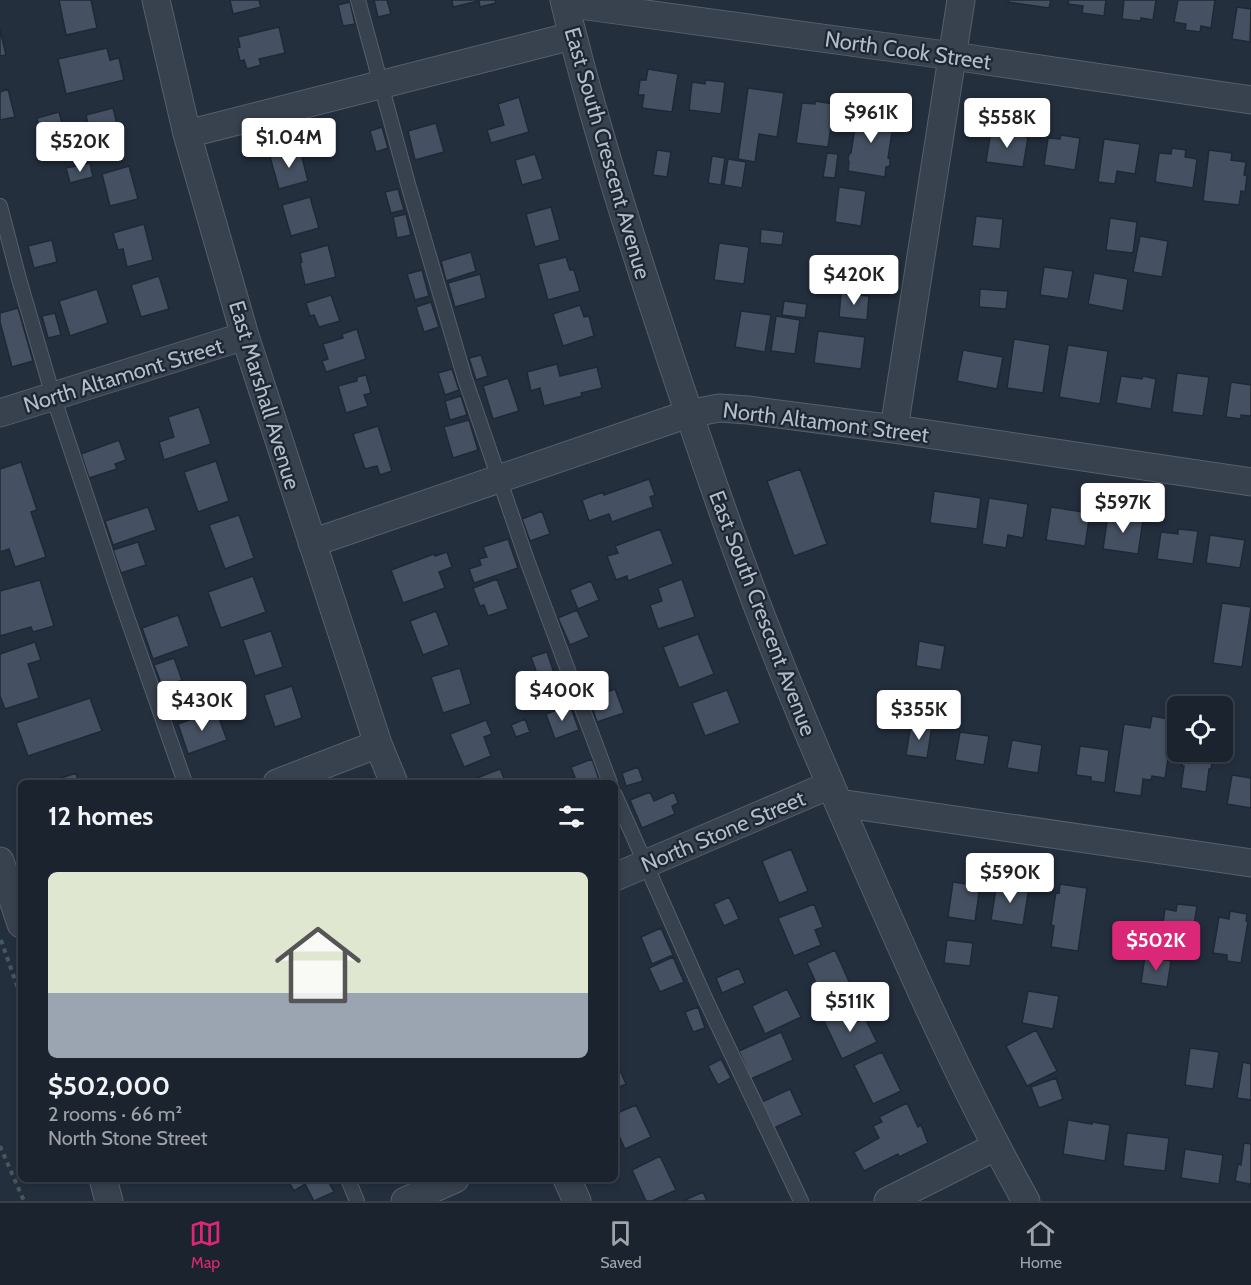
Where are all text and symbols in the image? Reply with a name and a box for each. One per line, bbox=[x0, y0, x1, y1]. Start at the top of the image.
street label: East South Crescent Avenue bbox=[559, 24, 656, 282]
street label: North Cook Street bbox=[823, 25, 993, 76]
pin: $961K bbox=[829, 93, 913, 144]
pin: $558K bbox=[965, 98, 1049, 149]
text: $961K bbox=[844, 100, 898, 124]
text: $558K bbox=[978, 105, 1036, 129]
pin: $1.04M bbox=[240, 118, 338, 169]
pin: $520K bbox=[38, 122, 122, 173]
text: $1.04M bbox=[256, 125, 322, 149]
text: $520K bbox=[50, 129, 110, 153]
pin: $420K bbox=[812, 255, 896, 306]
text: $420K bbox=[823, 262, 885, 286]
street label: East Marshall Avenue bbox=[223, 297, 306, 493]
street label: North Altamont Street bbox=[20, 332, 227, 419]
street label: North Altamont Street bbox=[721, 396, 931, 449]
pin: $597K bbox=[1081, 483, 1165, 534]
street label: East South Crescent Avenue bbox=[703, 487, 822, 740]
text: $597K bbox=[1095, 490, 1151, 514]
pin: $400K bbox=[520, 671, 604, 722]
text: $400K bbox=[530, 678, 594, 702]
pin: $430K bbox=[160, 681, 244, 732]
text: $430K bbox=[171, 688, 233, 712]
pin: $355K bbox=[877, 690, 961, 741]
map controls bbox=[1167, 696, 1233, 762]
button: locate bbox=[1167, 696, 1233, 762]
text: $355K bbox=[891, 697, 947, 721]
street label: North Stone Street bbox=[637, 785, 810, 878]
text: 12 homes bbox=[48, 800, 153, 832]
icon: filters bbox=[555, 800, 588, 833]
pin: $590K bbox=[968, 853, 1052, 904]
text: $590K bbox=[980, 860, 1040, 884]
icon: home bbox=[264, 911, 372, 1019]
pin: $502K bbox=[1114, 921, 1198, 972]
text: $502K bbox=[1126, 928, 1186, 952]
pin: $511K bbox=[808, 982, 892, 1033]
text: $511K bbox=[825, 989, 875, 1013]
text: $502,000 bbox=[48, 1070, 170, 1102]
text: 2 rooms · 66 m² bbox=[48, 1102, 182, 1126]
text: North Stone Street bbox=[48, 1126, 208, 1150]
tab: Map bbox=[189, 1217, 222, 1272]
tab: Saved bbox=[600, 1217, 642, 1272]
tab: Home bbox=[1020, 1217, 1062, 1272]

